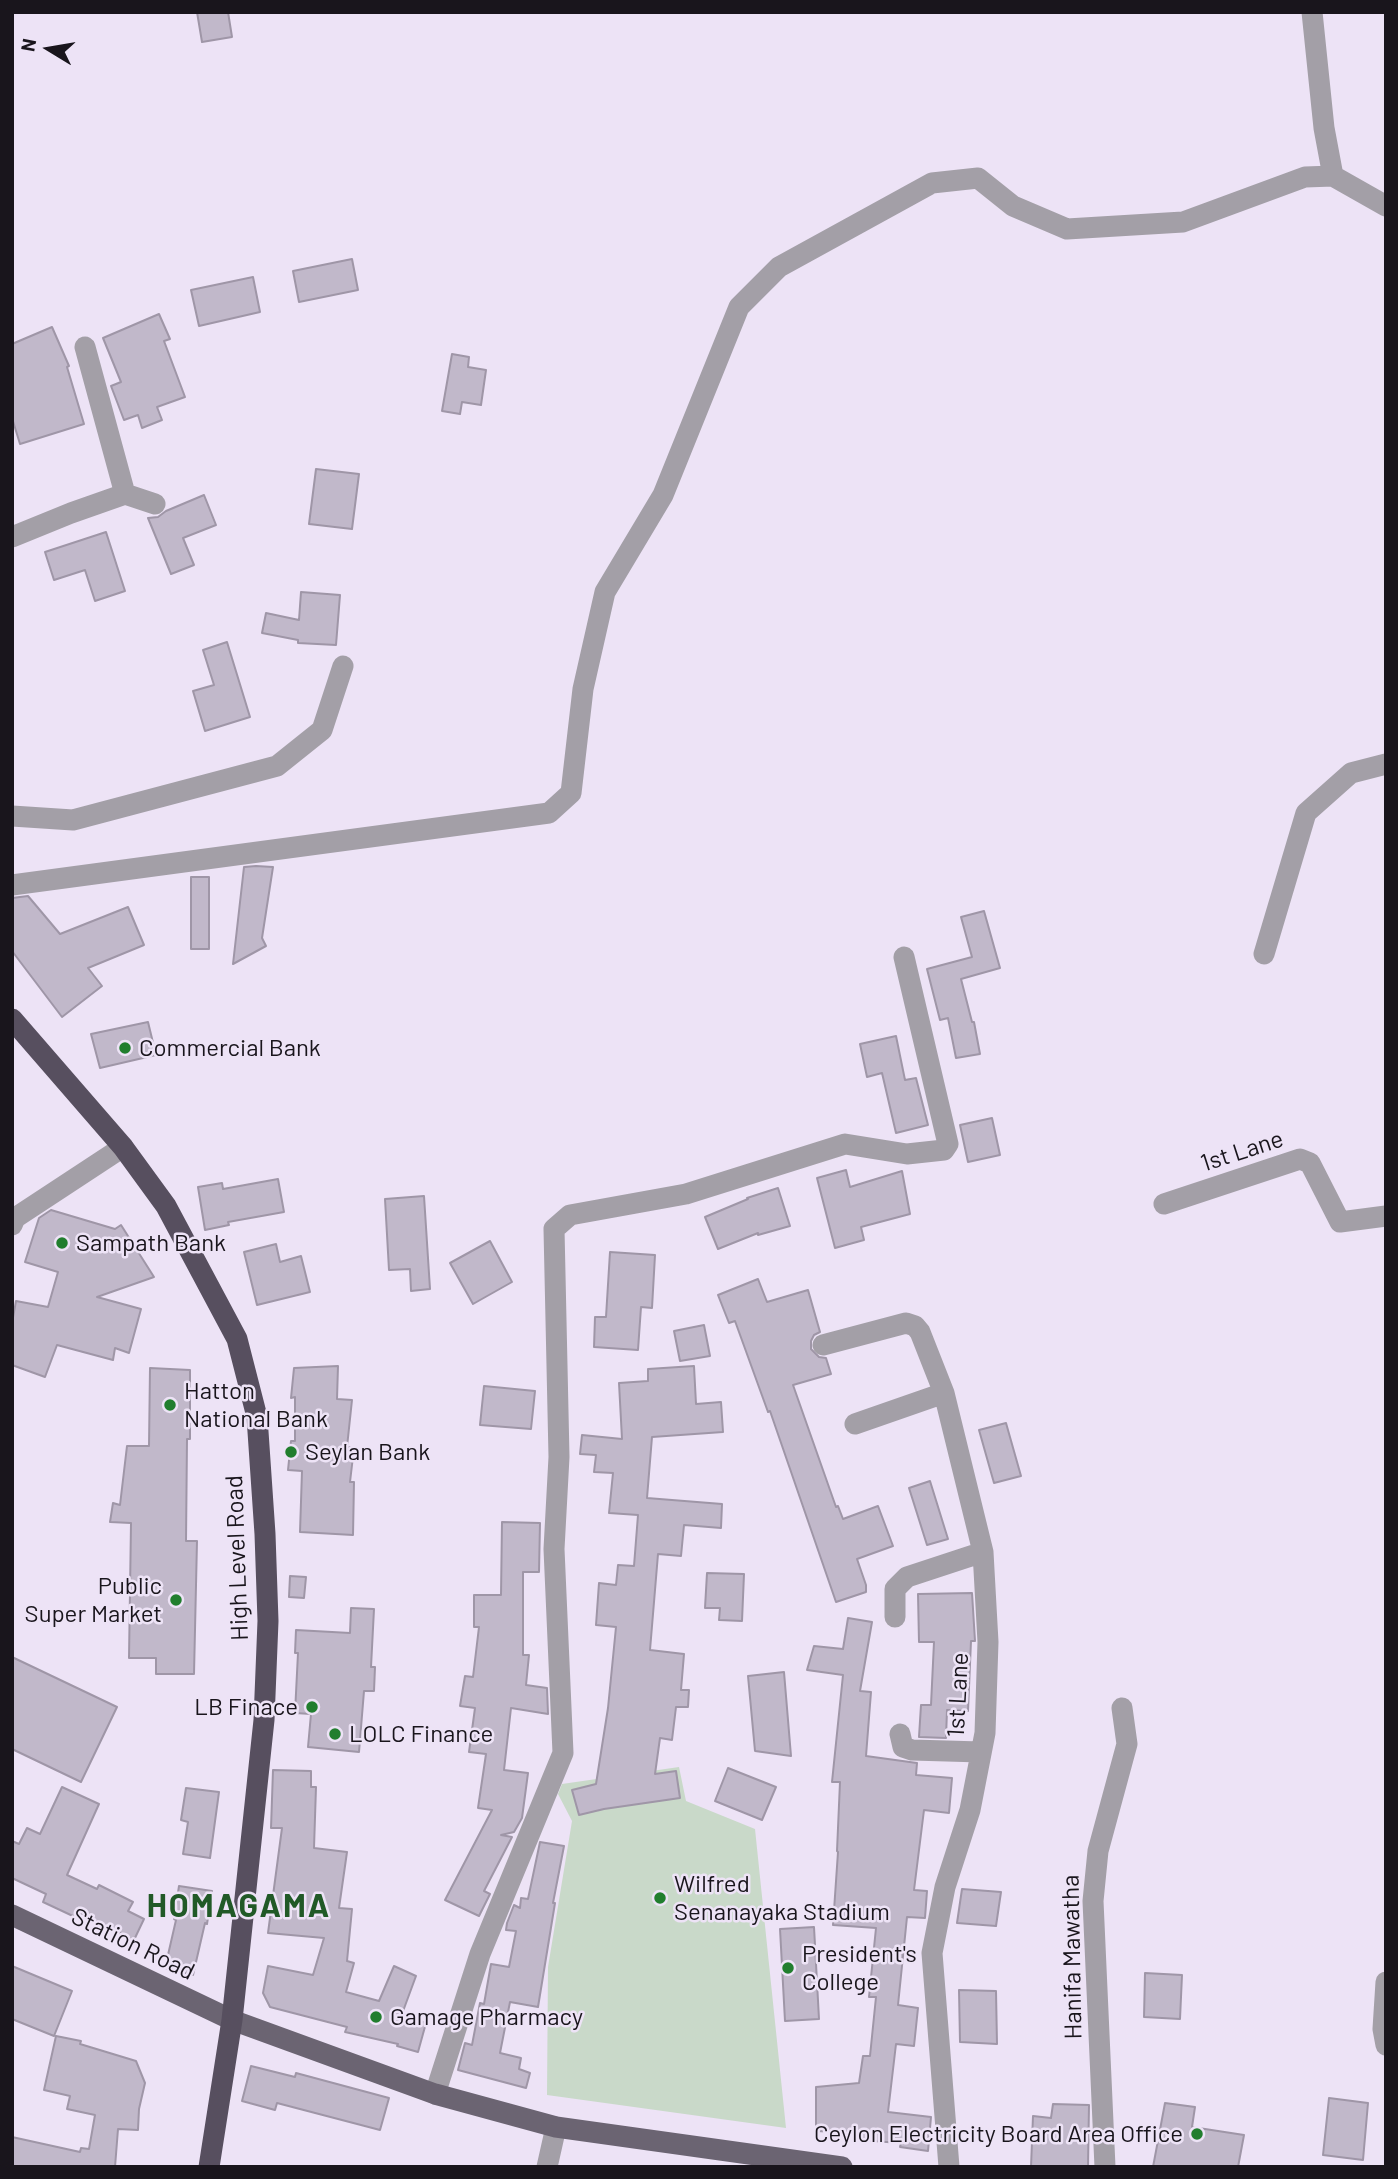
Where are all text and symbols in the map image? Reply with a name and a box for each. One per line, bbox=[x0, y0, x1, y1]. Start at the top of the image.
north arrow bbox=[14, 14, 84, 84]
text: N bbox=[15, 37, 40, 53]
place label: Commercial Bank bbox=[139, 1034, 321, 1062]
marker: Commercial Bank bbox=[117, 1040, 133, 1056]
street label: 1st Lane bbox=[1197, 1124, 1287, 1178]
place label: Sampath Bank bbox=[76, 1229, 226, 1257]
marker: Sampath Bank bbox=[54, 1235, 70, 1251]
place label: Hatton National Bank bbox=[184, 1377, 328, 1433]
marker: Hatton National Bank bbox=[162, 1397, 178, 1413]
place label: Seylan Bank bbox=[305, 1438, 430, 1466]
marker: Seylan Bank bbox=[283, 1444, 299, 1460]
street label: High Level Road bbox=[220, 1475, 254, 1641]
place label: Public Super Market bbox=[25, 1572, 162, 1628]
marker: Public Super Market bbox=[168, 1592, 184, 1608]
street label: 1st Lane bbox=[941, 1652, 975, 1738]
place label: LB Finace bbox=[194, 1693, 298, 1721]
marker: LB Finace bbox=[304, 1699, 320, 1715]
place label: LOLC Finance bbox=[349, 1720, 493, 1748]
marker: LOLC Finance bbox=[327, 1726, 343, 1742]
place label: Wilfred Senanayaka Stadium bbox=[674, 1870, 890, 1926]
street label: Hanifa Mawatha bbox=[1056, 1874, 1088, 2040]
district label: HOMAGAMA bbox=[148, 1887, 330, 1925]
marker: Wilfred Senanayaka Stadium bbox=[652, 1890, 668, 1906]
street label: Station Road bbox=[67, 1902, 199, 1986]
place label: President's College bbox=[802, 1940, 917, 1996]
marker: President's College bbox=[780, 1960, 796, 1976]
place label: Gamage Pharmacy bbox=[390, 2003, 583, 2031]
marker: Gamage Pharmacy bbox=[368, 2009, 384, 2025]
place label: Ceylon Electricity Board Area Office bbox=[814, 2120, 1183, 2148]
marker: Ceylon Electricity Board Area Office bbox=[1189, 2126, 1205, 2142]

